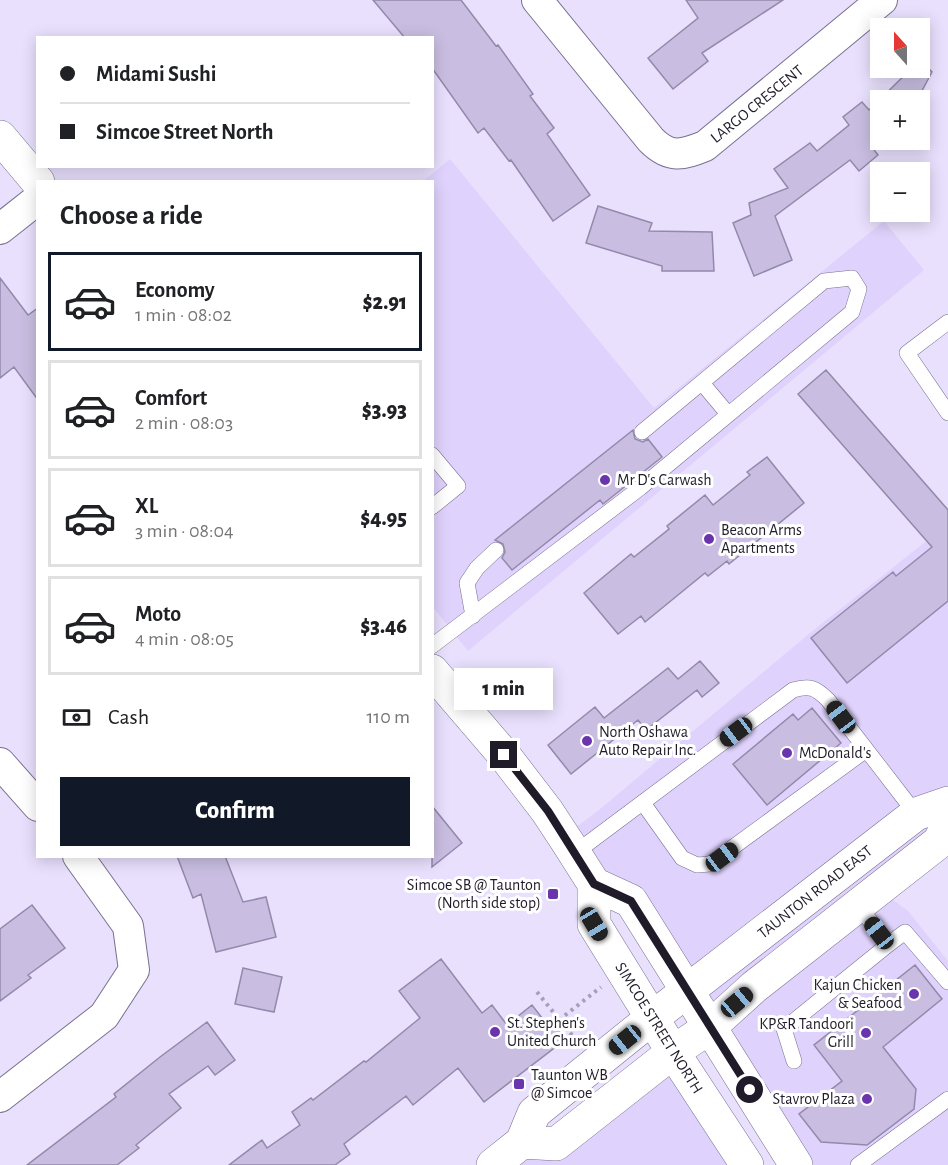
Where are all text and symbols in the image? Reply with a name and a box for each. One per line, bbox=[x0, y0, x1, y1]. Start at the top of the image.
north arrow bbox=[870, 18, 930, 78]
map controls bbox=[870, 18, 930, 222]
street label: LARGO CRESCENT bbox=[708, 62, 806, 146]
text: Midami Sushi bbox=[96, 63, 216, 85]
button: + bbox=[870, 90, 930, 150]
text: Simcoe Street North bbox=[96, 121, 274, 143]
button: − bbox=[870, 162, 930, 222]
text: Choose a ride bbox=[60, 202, 203, 229]
icon: car bbox=[63, 275, 117, 329]
text: Economy bbox=[135, 279, 215, 301]
text: $2.91 bbox=[363, 291, 407, 313]
text: 1 min · 08:02 bbox=[135, 305, 232, 325]
icon: car bbox=[63, 383, 117, 437]
text: Comfort bbox=[135, 387, 207, 409]
text: $3.93 bbox=[362, 399, 407, 421]
text: 2 min · 08:03 bbox=[135, 413, 233, 433]
place label: Mr D's Carwash bbox=[617, 472, 712, 488]
marker: Mr D's Carwash bbox=[598, 473, 612, 487]
icon: car bbox=[63, 491, 117, 545]
text: XL bbox=[135, 495, 158, 517]
text: $4.95 bbox=[360, 507, 407, 529]
text: 3 min · 08:04 bbox=[135, 521, 234, 541]
place label: Beacon Arms Apartments bbox=[721, 522, 802, 556]
marker: Beacon Arms Apartments bbox=[702, 532, 716, 546]
icon: car bbox=[63, 599, 117, 653]
text: Moto bbox=[135, 603, 181, 625]
text: $3.46 bbox=[360, 615, 407, 637]
text: 4 min · 08:05 bbox=[135, 629, 234, 649]
callout: 1 min bbox=[454, 668, 554, 710]
text: 1 min bbox=[482, 679, 525, 699]
car bbox=[823, 697, 859, 737]
icon: cash bbox=[60, 701, 93, 734]
text: Cash bbox=[108, 706, 149, 728]
text: 110 m bbox=[366, 707, 410, 727]
car bbox=[716, 714, 756, 750]
place label: North Oshawa Auto Repair Inc. bbox=[599, 724, 696, 758]
marker: North Oshawa Auto Repair Inc. bbox=[580, 734, 594, 748]
route end bbox=[490, 741, 517, 768]
place label: McDonald's bbox=[799, 745, 872, 761]
marker: McDonald's bbox=[780, 746, 794, 760]
button: Confirm bbox=[60, 777, 410, 846]
car bbox=[702, 839, 742, 875]
street label: TAUNTON ROAD EAST bbox=[755, 842, 875, 942]
place label: Simcoe SB @ Taunton (North side stop) bbox=[407, 877, 541, 911]
marker: Simcoe SB @ Taunton (North side stop) bbox=[546, 887, 560, 901]
car bbox=[577, 904, 611, 944]
car bbox=[861, 913, 897, 953]
street label: SIMCOE STREET NORTH bbox=[612, 960, 706, 1096]
place label: Kajun Chicken & Seafood bbox=[814, 977, 902, 1011]
car bbox=[717, 984, 757, 1020]
marker: Kajun Chicken & Seafood bbox=[907, 987, 921, 1001]
place label: St. Stephen's United Church bbox=[507, 1015, 596, 1049]
place label: KP&R Tandoori Grill bbox=[759, 1016, 854, 1050]
car bbox=[605, 1022, 645, 1058]
marker: St. Stephen's United Church bbox=[488, 1025, 502, 1039]
marker: KP&R Tandoori Grill bbox=[859, 1026, 873, 1040]
place label: Taunton WB @ Simcoe bbox=[531, 1067, 608, 1101]
route start bbox=[736, 1076, 763, 1103]
marker: Taunton WB @ Simcoe bbox=[512, 1077, 526, 1091]
place label: Stavrov Plaza bbox=[773, 1091, 855, 1107]
marker: Stavrov Plaza bbox=[860, 1092, 874, 1106]

